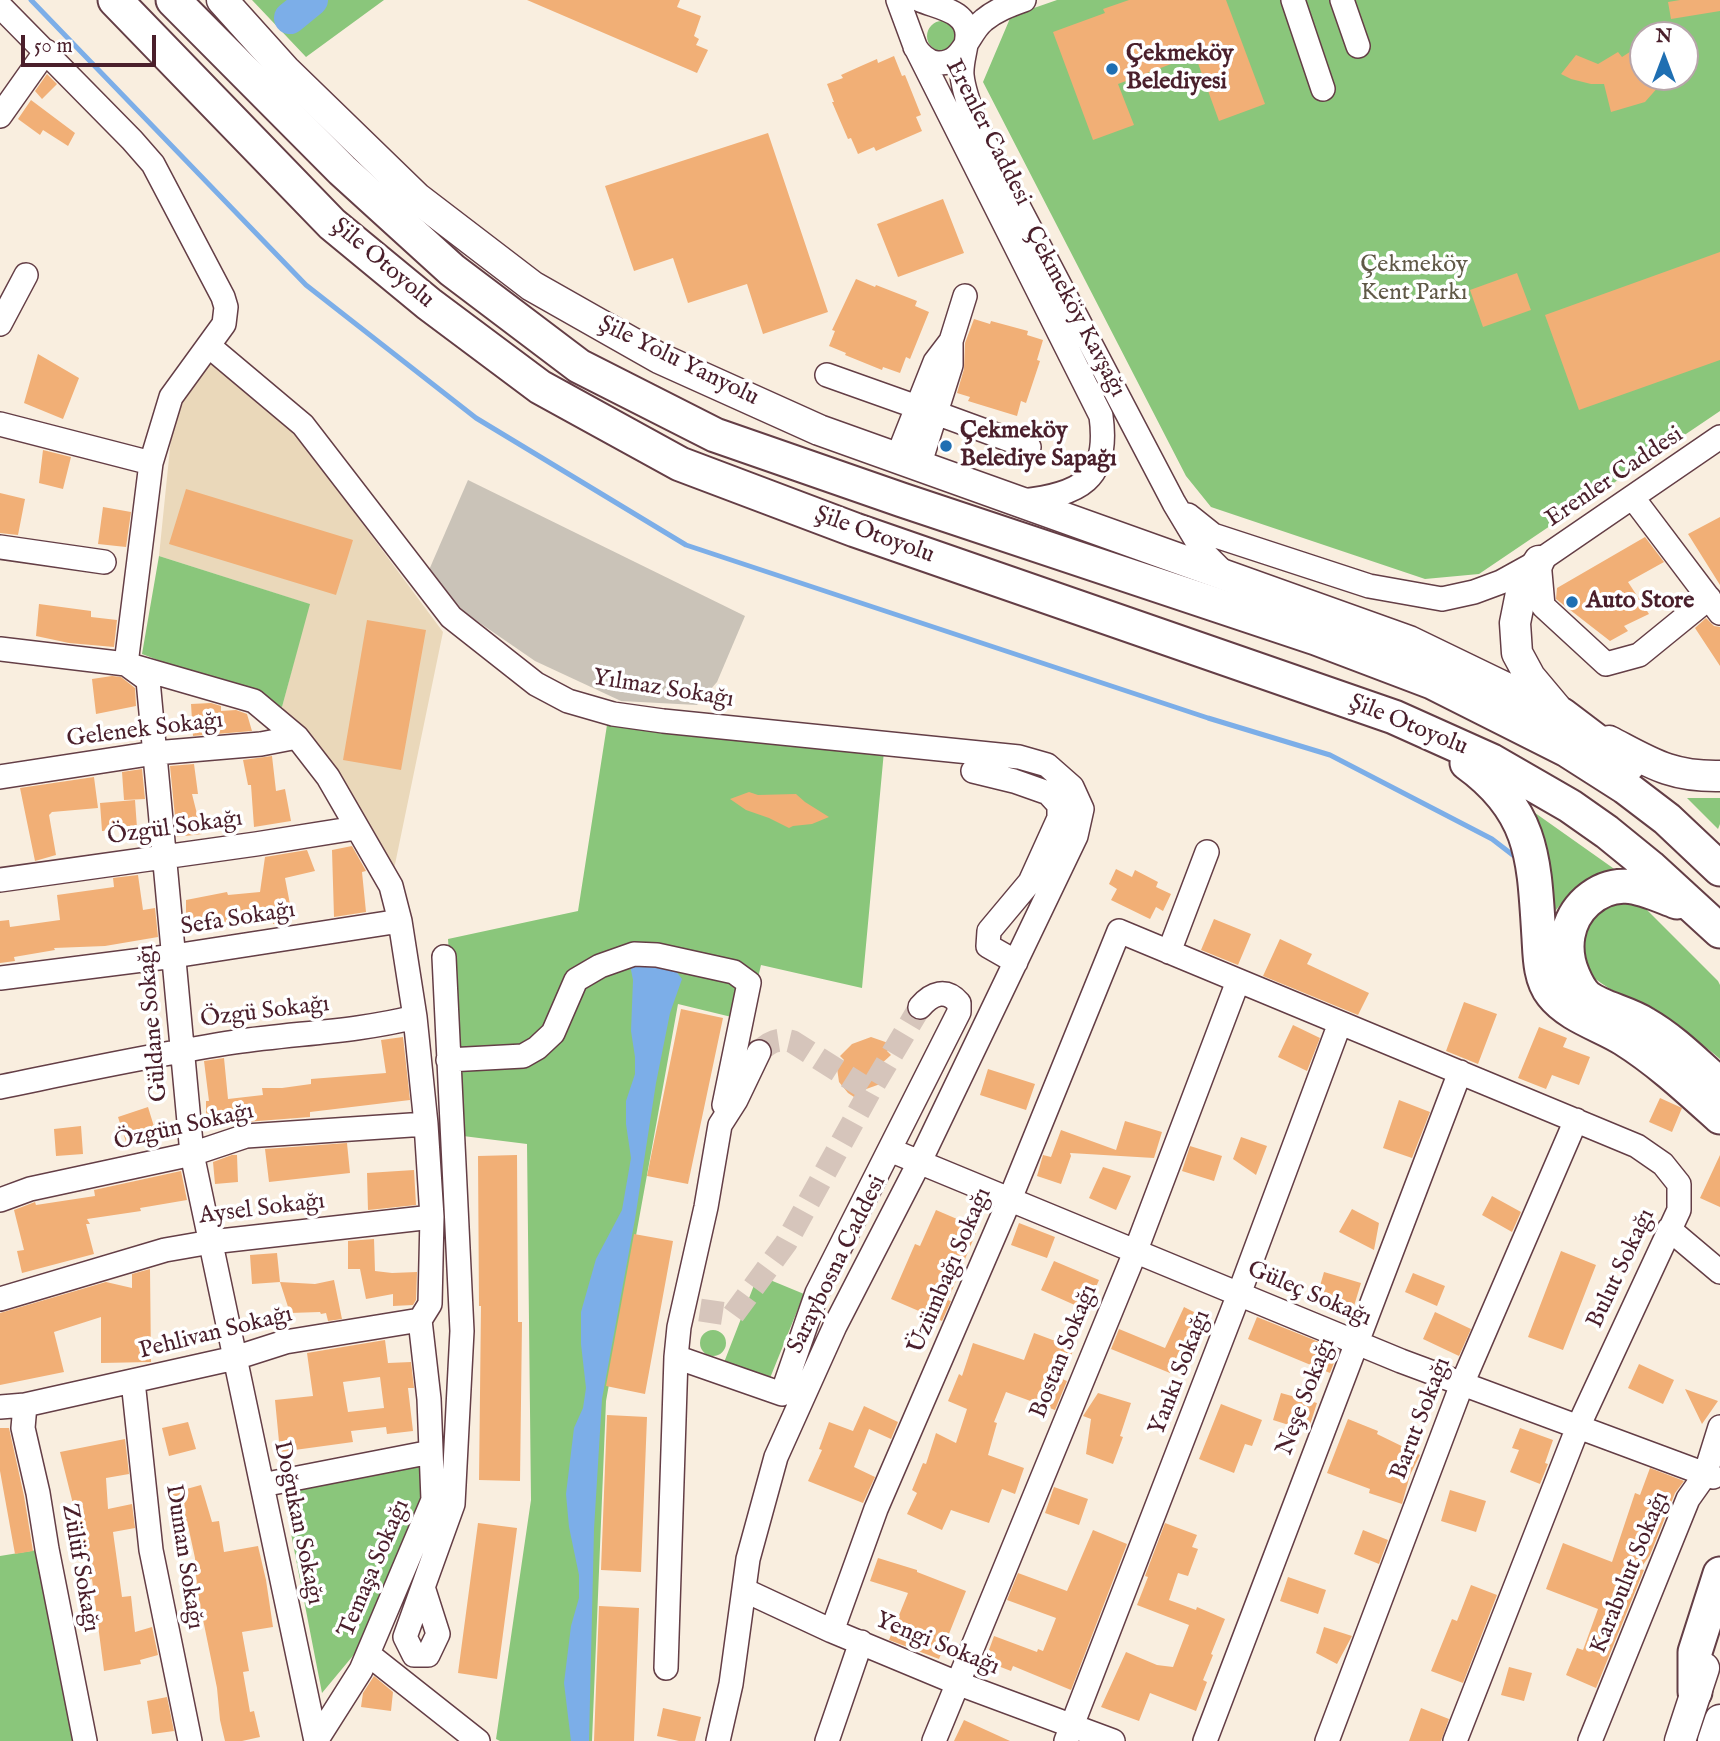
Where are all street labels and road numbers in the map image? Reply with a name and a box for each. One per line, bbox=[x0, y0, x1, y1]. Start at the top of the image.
street label: Erenler Caddesi bbox=[938, 55, 1036, 211]
street label: Şile Otoyolu bbox=[325, 213, 439, 315]
street label: Çekmeköy Kavşağı bbox=[1017, 222, 1131, 402]
street label: Şile Yolu Yanyolu bbox=[593, 311, 763, 413]
street label: Erenler Caddesi bbox=[1541, 421, 1689, 535]
street label: Şile Otoyolu bbox=[810, 501, 938, 571]
street label: Yılmaz Sokağı bbox=[590, 665, 736, 715]
street label: Şile Otoyolu bbox=[1345, 689, 1471, 763]
street label: Gelenek Sokağı bbox=[65, 707, 225, 755]
street label: Özgül Sokağı bbox=[106, 805, 244, 853]
street label: Sefa Sokağı bbox=[179, 897, 297, 943]
street label: Güldane Sokağı bbox=[133, 943, 175, 1103]
street label: Özgü Sokağı bbox=[199, 991, 331, 1035]
street label: Özgün Sokağı bbox=[111, 1098, 257, 1158]
street label: Saraybosna Caddesi bbox=[782, 1171, 894, 1359]
street label: Üzümbağı Sokağı bbox=[903, 1184, 999, 1358]
street label: Aysel Sokağı bbox=[197, 1188, 327, 1232]
street label: Bulut Sokağı bbox=[1582, 1205, 1662, 1333]
street label: Güleç Sokağı bbox=[1242, 1256, 1376, 1334]
street label: Bostan Sokağı bbox=[1025, 1281, 1105, 1423]
street label: Pehlivan Sokağı bbox=[136, 1301, 296, 1367]
street label: Yankı Sokağı bbox=[1144, 1307, 1218, 1439]
street label: Neşe Sokağı bbox=[1271, 1334, 1343, 1460]
street label: Barut Sokağı bbox=[1385, 1354, 1459, 1484]
street label: Doğukan Sokağı bbox=[266, 1438, 328, 1608]
street label: Duman Sokağı bbox=[157, 1482, 209, 1632]
street label: Karabulut Sokağı bbox=[1585, 1488, 1677, 1658]
street label: Temaşa Sokağı bbox=[333, 1496, 417, 1642]
street label: Zülüf Sokağı bbox=[54, 1502, 104, 1634]
street label: Yengi Sokağı bbox=[871, 1607, 1003, 1683]

